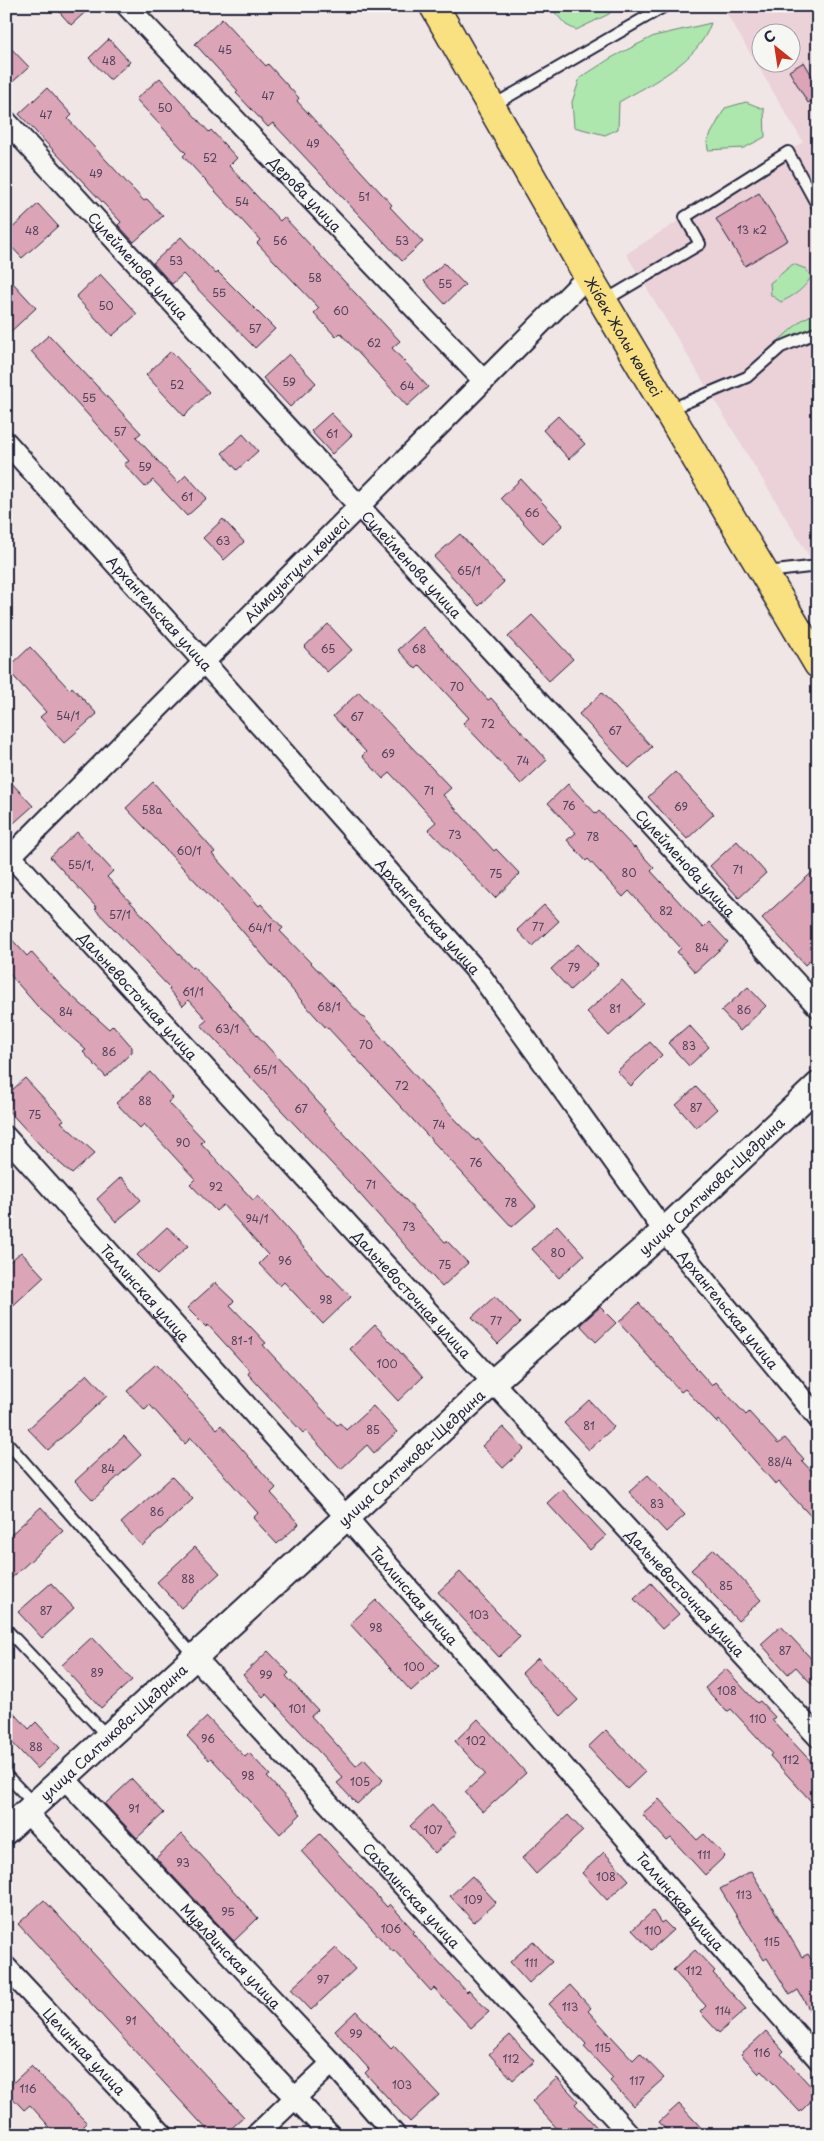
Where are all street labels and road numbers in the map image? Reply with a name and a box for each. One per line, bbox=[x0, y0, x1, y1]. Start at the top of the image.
street label: Дерова улица bbox=[264, 150, 347, 236]
street label: Сулейменова улица bbox=[84, 207, 193, 324]
street label: Жібек Жолы көшесі bbox=[580, 272, 668, 401]
street label: Сулейменова улица bbox=[357, 506, 467, 623]
street label: Аймауытұлы көшесі bbox=[239, 511, 354, 627]
street label: Архангельская улица bbox=[102, 551, 217, 675]
street label: Сулейменова улица bbox=[631, 804, 741, 921]
street label: Архангельская улица bbox=[371, 854, 485, 979]
street label: Дальневосточная улица bbox=[74, 926, 203, 1064]
street label: улица Салтыкова-Щедрина bbox=[634, 1112, 789, 1259]
street label: Дальневосточная улица bbox=[347, 1225, 476, 1363]
street label: Таллинская улица bbox=[96, 1239, 195, 1346]
street label: Архангельская улица bbox=[673, 1245, 784, 1374]
street label: улица Салтыкова-Щедрина bbox=[333, 1384, 489, 1531]
street label: Дальневосточная улица bbox=[621, 1523, 750, 1661]
street label: Таллинская улица bbox=[366, 1542, 463, 1649]
street label: улица Салтыкова-Щедрина bbox=[35, 1659, 192, 1805]
street label: Сахалинская улица bbox=[358, 1838, 466, 1953]
street label: Таллинская улица bbox=[632, 1847, 729, 1955]
street label: Муялдинская улица bbox=[176, 1898, 286, 2013]
street label: Целинная улица bbox=[38, 2003, 131, 2100]

